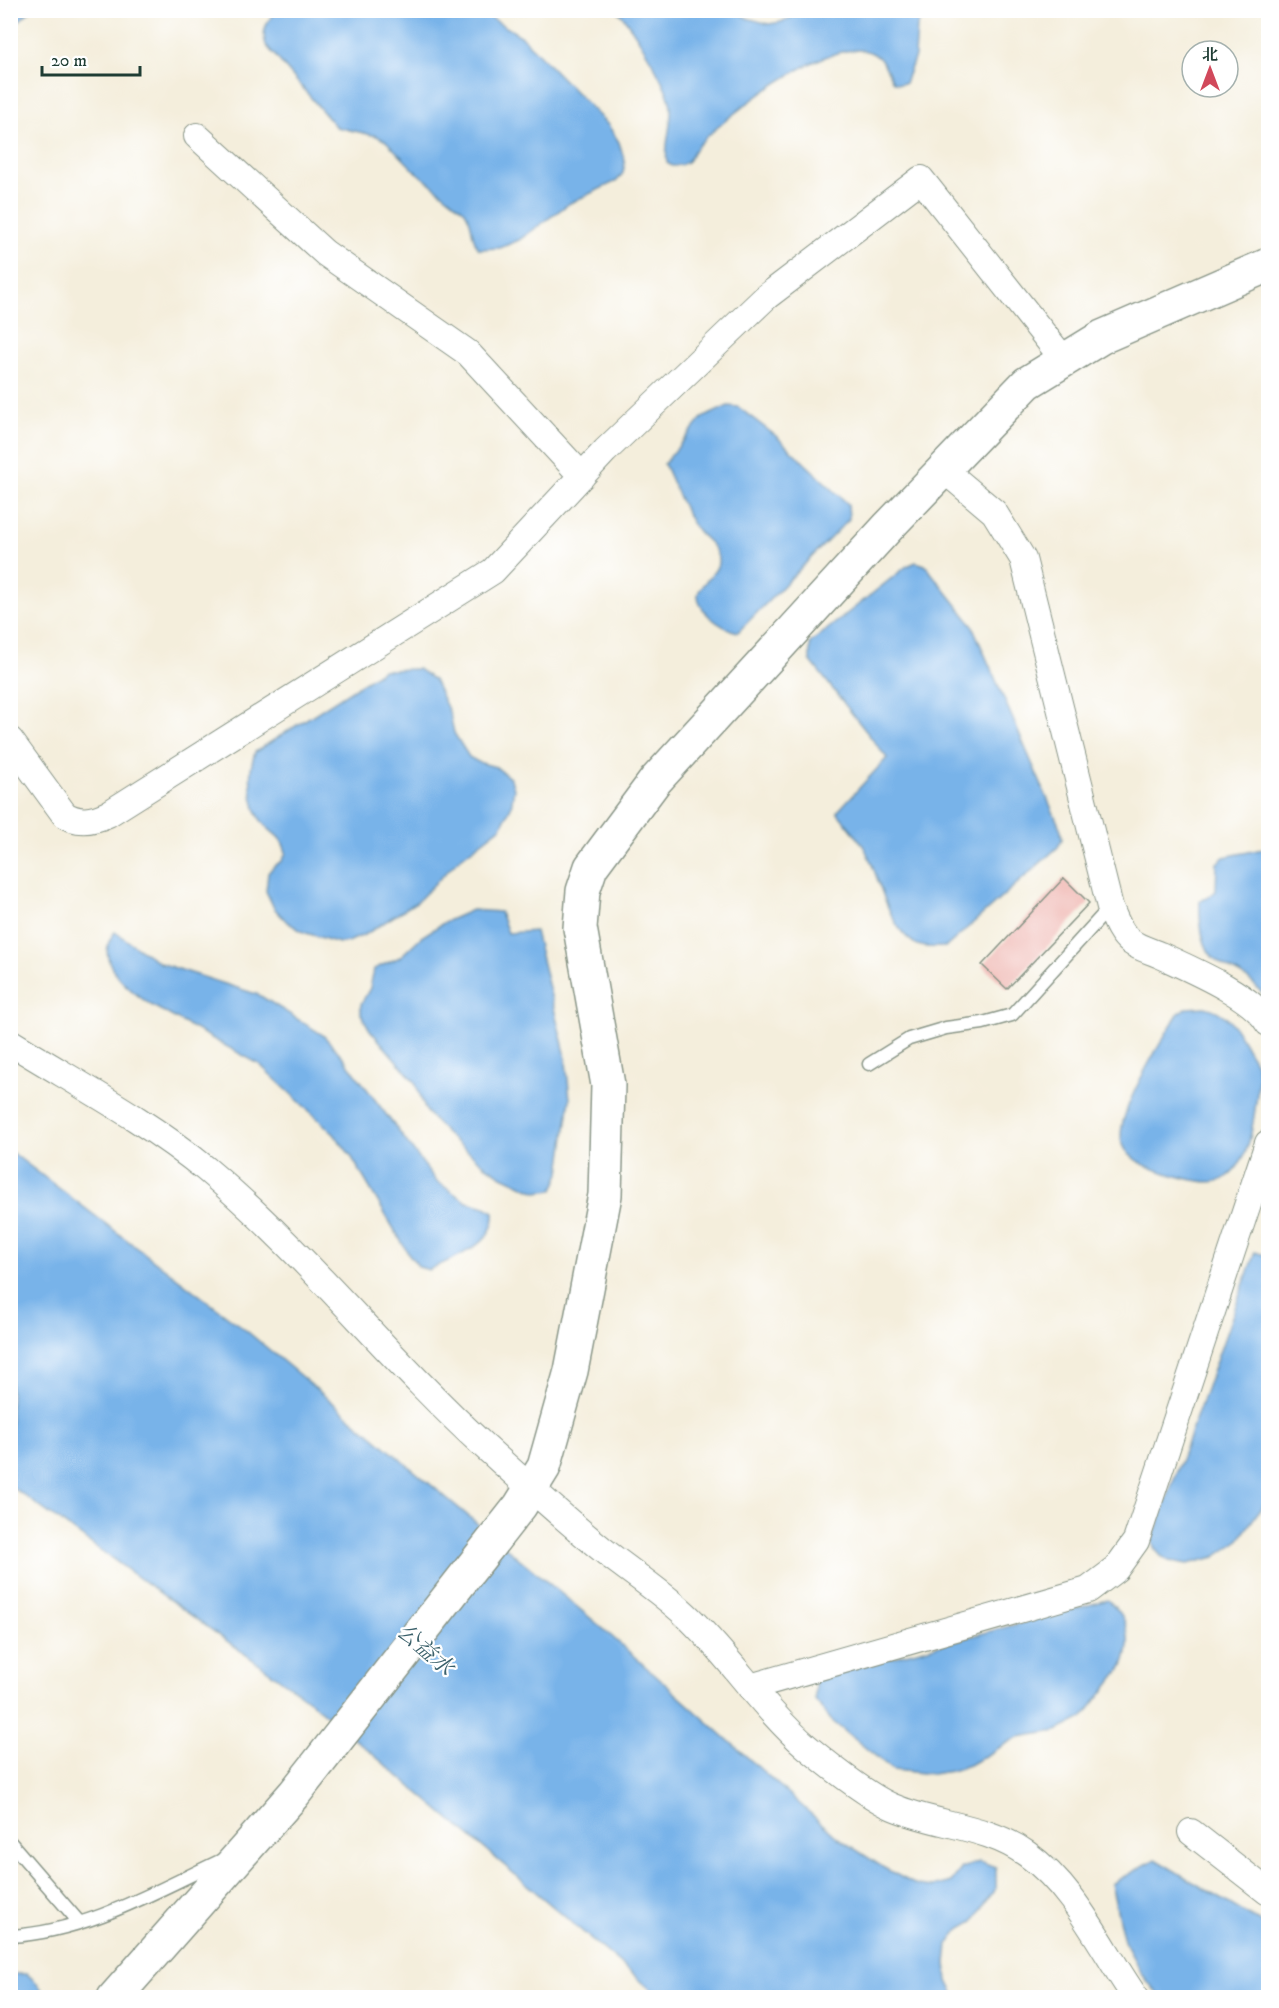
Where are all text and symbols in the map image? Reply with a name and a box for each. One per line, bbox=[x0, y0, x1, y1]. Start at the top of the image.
scale bar bbox=[42, 39, 140, 77]
north arrow bbox=[1180, 39, 1240, 99]
text: 北 bbox=[1202, 45, 1218, 65]
text: 20 m bbox=[51, 50, 87, 72]
water label: 公益水 bbox=[391, 1618, 460, 1683]

